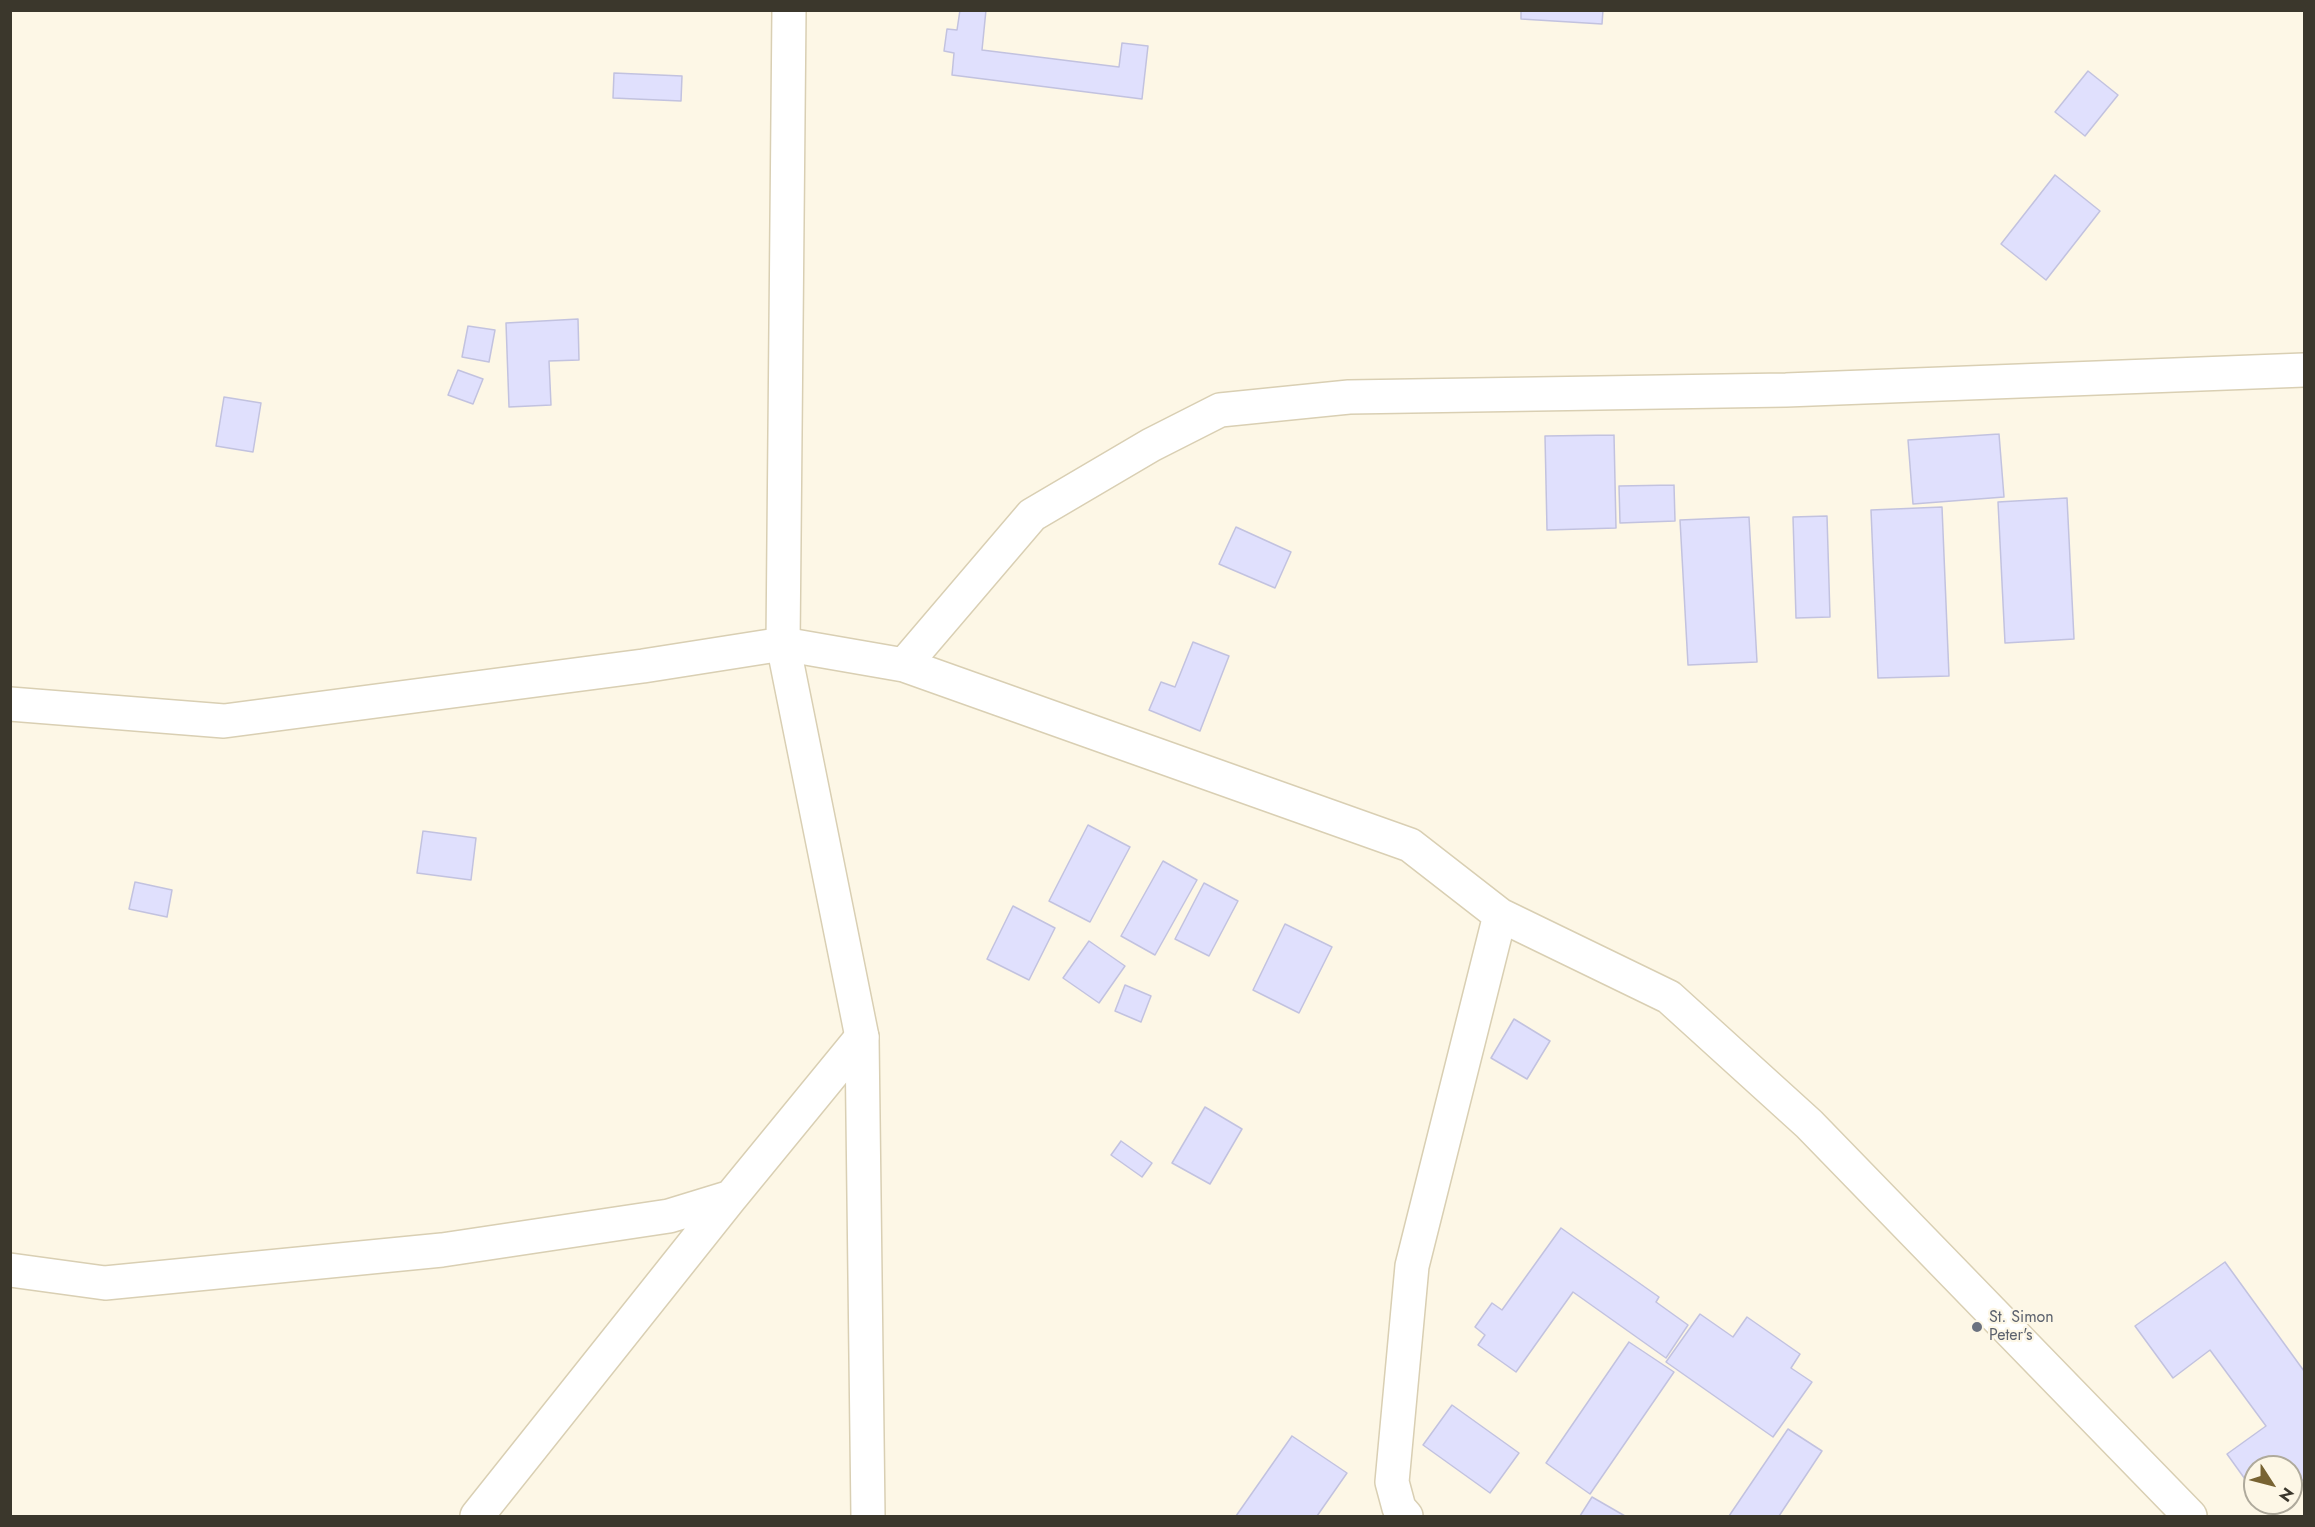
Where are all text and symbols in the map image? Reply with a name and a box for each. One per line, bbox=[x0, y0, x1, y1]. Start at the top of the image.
place label: St. Simon Peter's bbox=[1989, 1308, 2054, 1346]
marker: St. Simon Peter's bbox=[1970, 1320, 1984, 1334]
north arrow bbox=[2243, 1455, 2303, 1515]
text: N bbox=[2273, 1483, 2299, 1507]

